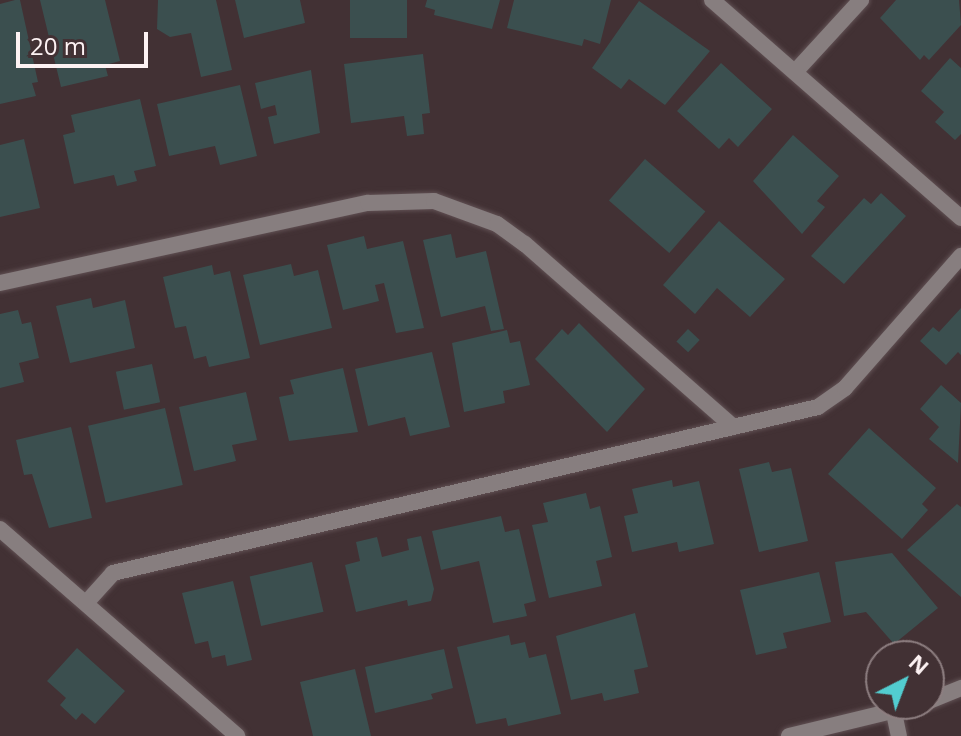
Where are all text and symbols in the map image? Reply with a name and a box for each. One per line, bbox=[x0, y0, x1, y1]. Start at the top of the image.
scale bar bbox=[20, 16, 152, 66]
text: 20 m bbox=[30, 29, 86, 62]
north arrow bbox=[865, 640, 945, 720]
text: N bbox=[903, 647, 936, 681]

